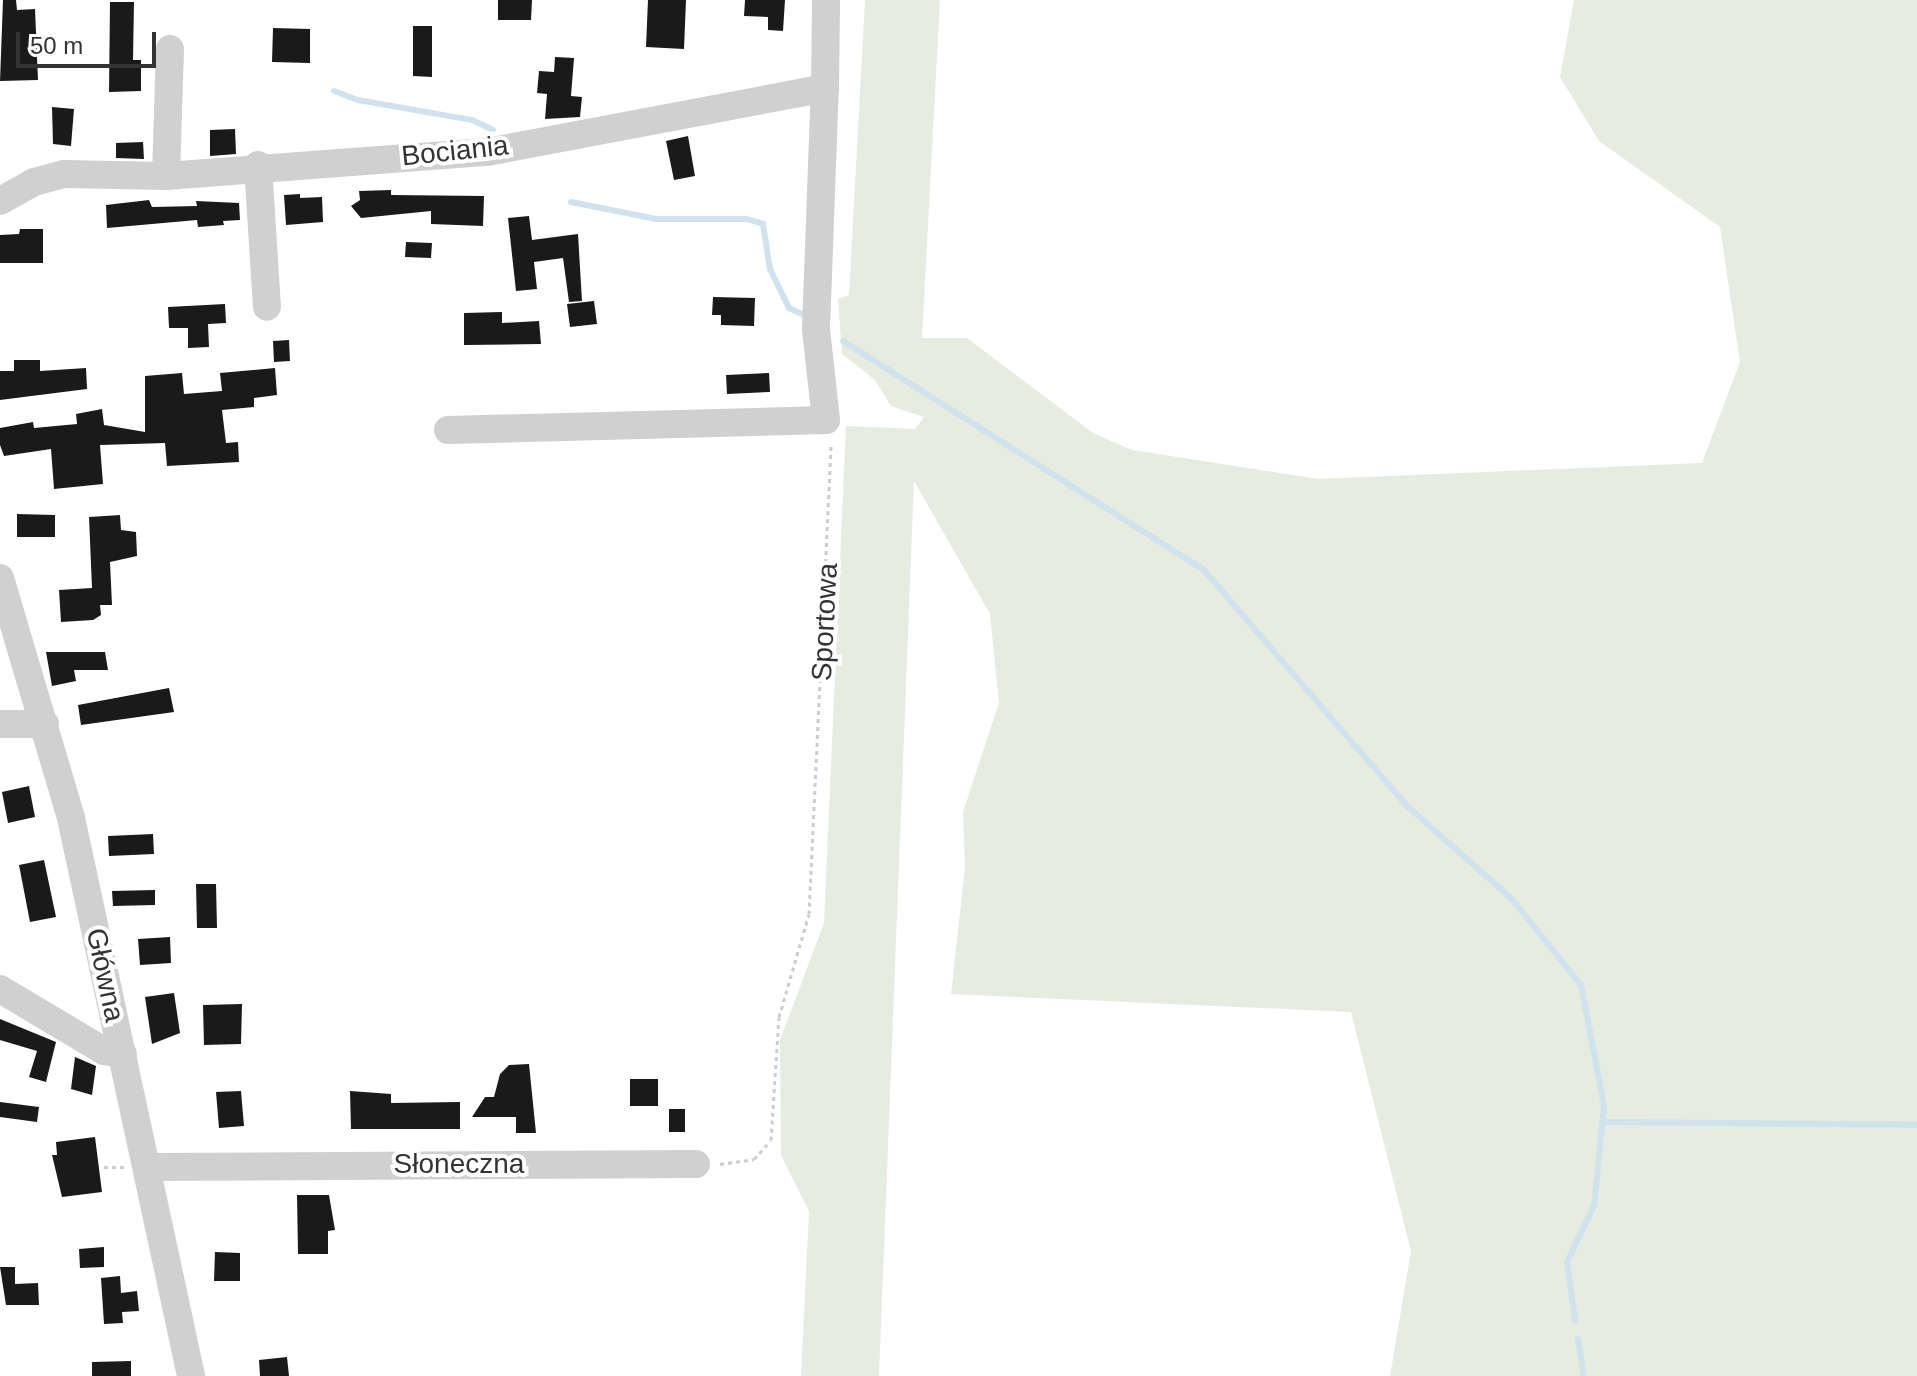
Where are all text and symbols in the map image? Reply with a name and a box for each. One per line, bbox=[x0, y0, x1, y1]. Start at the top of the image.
scale bar bbox=[20, 16, 160, 66]
text: 50 m bbox=[30, 32, 83, 59]
street label: Bociania bbox=[400, 129, 510, 173]
street label: Sportowa bbox=[805, 562, 845, 682]
street label: Główna bbox=[79, 925, 131, 1025]
street label: Słoneczna bbox=[394, 1147, 524, 1181]

